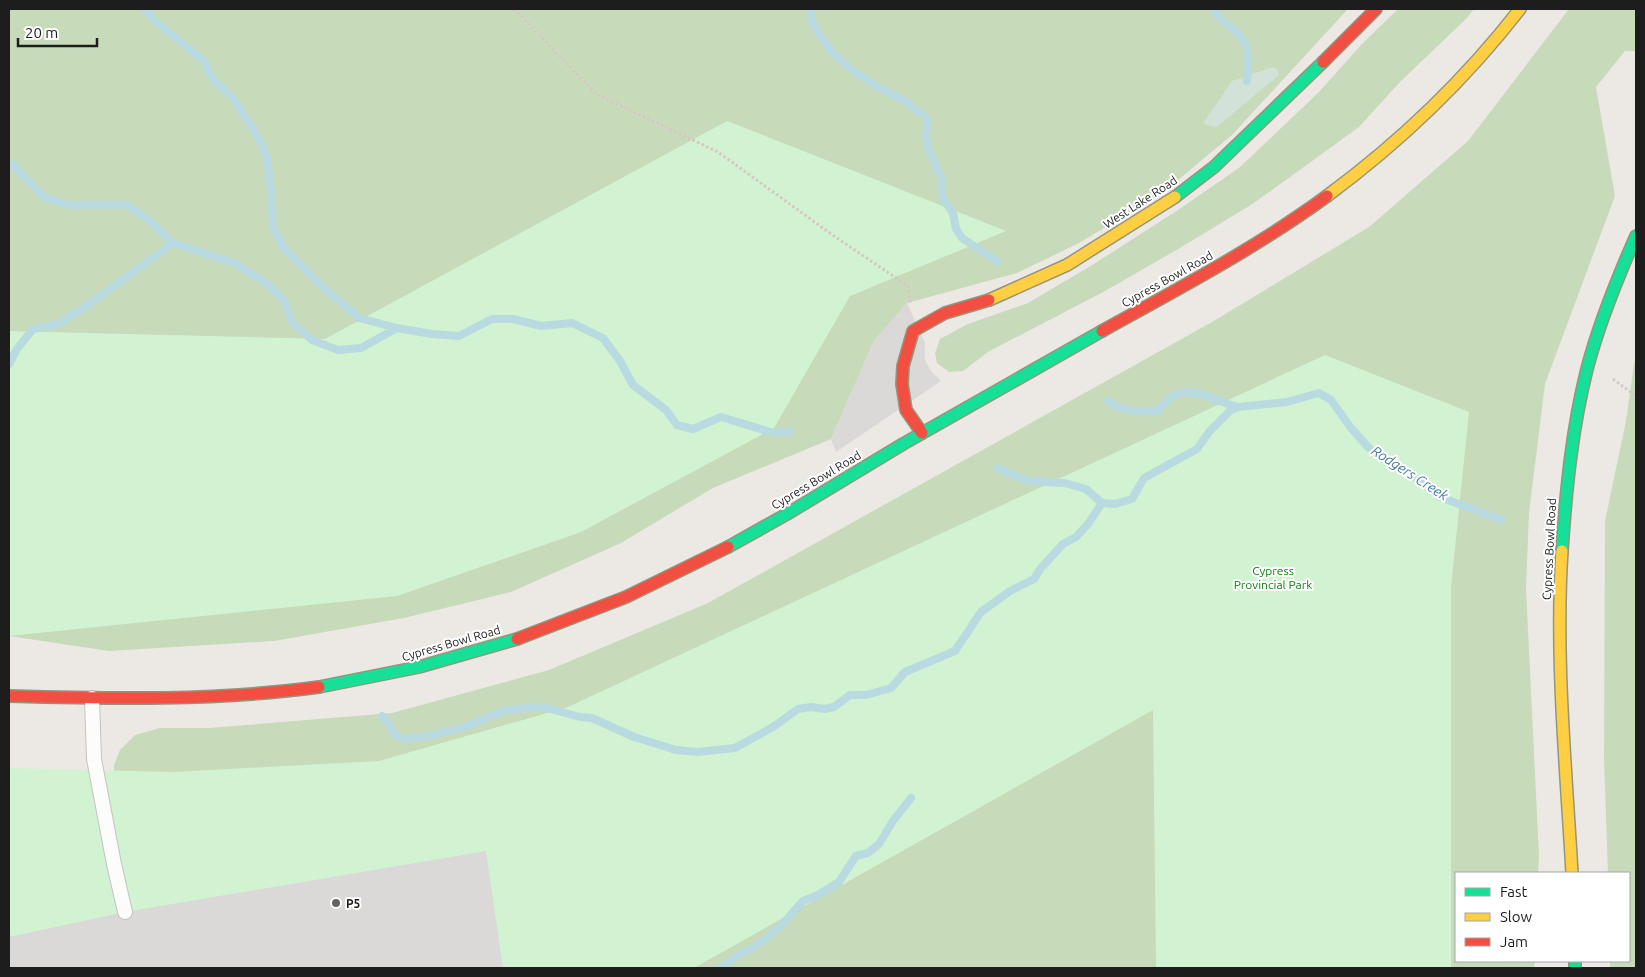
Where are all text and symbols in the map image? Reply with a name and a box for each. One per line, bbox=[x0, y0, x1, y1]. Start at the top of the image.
scale bar bbox=[18, 15, 96, 47]
text: 20 m bbox=[25, 24, 58, 41]
street label: West Lake Road bbox=[1101, 173, 1179, 231]
street label: Cypress Bowl Road bbox=[1119, 249, 1215, 309]
water label: Rodgers Creek bbox=[1369, 442, 1452, 504]
street label: Cypress Bowl Road bbox=[769, 448, 863, 512]
street label: Cypress Bowl Road bbox=[1540, 498, 1558, 600]
park label: Cypress Provincial Park bbox=[1234, 564, 1312, 591]
street label: Cypress Bowl Road bbox=[400, 623, 502, 663]
legend bbox=[1455, 872, 1630, 962]
text: Fast bbox=[1500, 883, 1528, 900]
marker: P5 bbox=[330, 897, 342, 909]
place label: P5 bbox=[346, 897, 361, 910]
text: Slow bbox=[1500, 908, 1533, 925]
text: Jam bbox=[1500, 933, 1528, 950]

